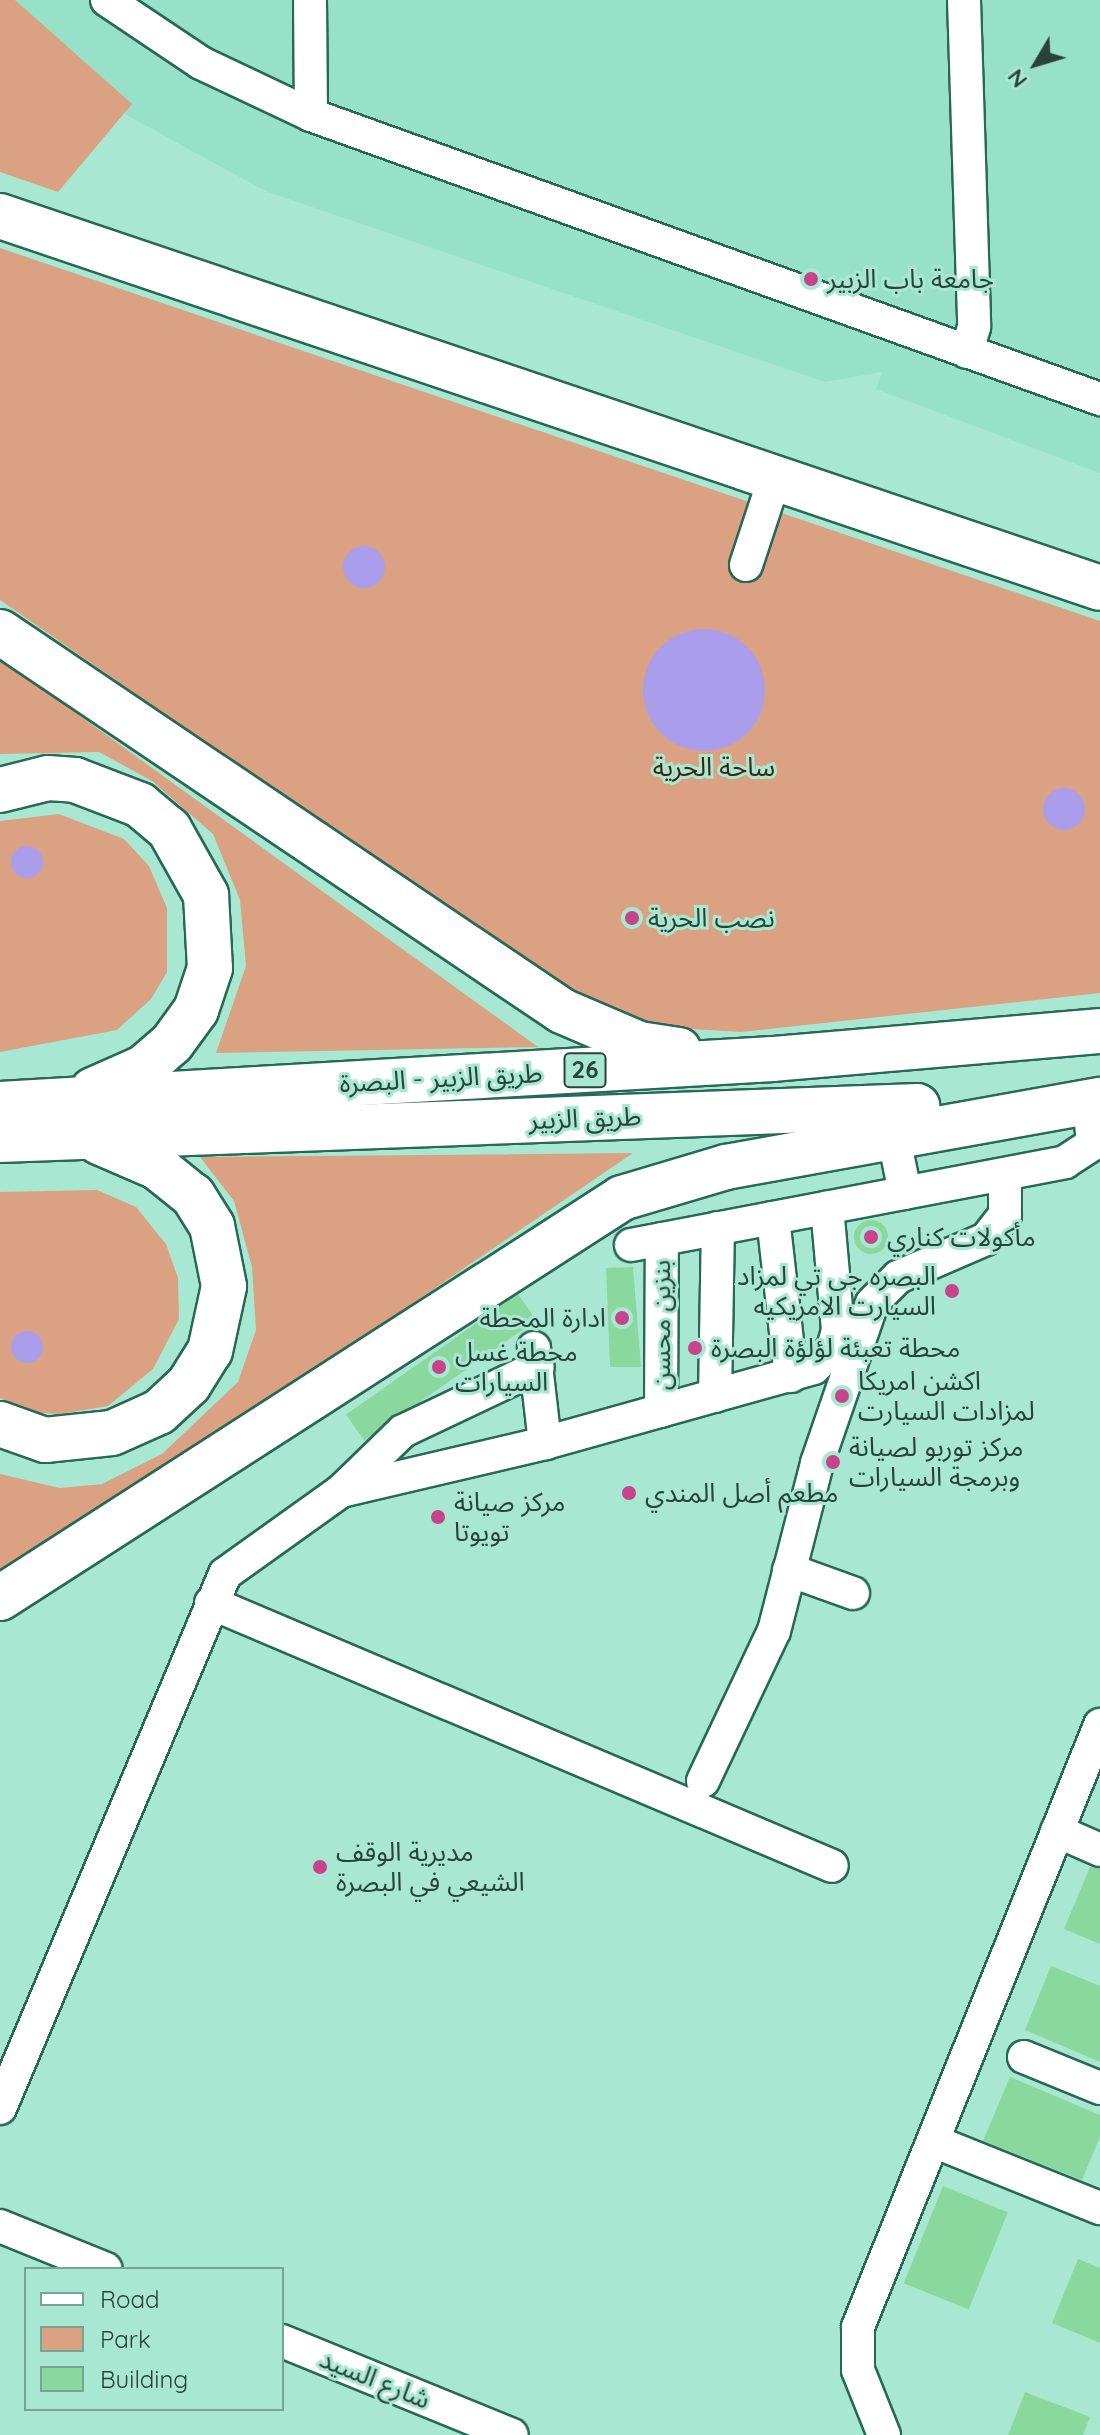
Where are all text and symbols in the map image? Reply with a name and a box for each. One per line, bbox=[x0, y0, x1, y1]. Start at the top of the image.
north arrow bbox=[996, 24, 1076, 104]
text: N bbox=[1001, 64, 1033, 94]
place label: جامعة باب الزبير bbox=[827, 263, 994, 295]
marker: جامعة باب الزبير bbox=[802, 270, 820, 288]
park label: ساحة الحرية bbox=[653, 751, 775, 783]
place label: نصب الحرية bbox=[648, 902, 775, 934]
marker: نصب الحرية bbox=[623, 909, 641, 927]
road number: 26 bbox=[563, 1050, 607, 1090]
street label: طريق الزبير - البصرة bbox=[339, 1057, 543, 1099]
street label: طريق الزبير bbox=[528, 1100, 642, 1136]
place label: مأكولات كناري bbox=[887, 1221, 1036, 1253]
marker: مأكولات كناري bbox=[862, 1228, 880, 1246]
street label: بنزين محسن bbox=[645, 1260, 677, 1390]
place label: البصره جي تي لمزاد السيارت الامريكيه bbox=[737, 1260, 936, 1322]
marker: البصره جي تي لمزاد السيارت الامريكيه bbox=[943, 1282, 961, 1300]
place label: ادارة المحطة bbox=[479, 1302, 606, 1334]
marker: ادارة المحطة bbox=[613, 1309, 631, 1327]
place label: محطة تعبئة لؤلؤة البصرة bbox=[711, 1332, 960, 1364]
place label: محطة غسل السيارات bbox=[455, 1336, 578, 1398]
marker: محطة تعبئة لؤلؤة البصرة bbox=[686, 1339, 704, 1357]
marker: محطة غسل السيارات bbox=[430, 1358, 448, 1376]
place label: اكشن امريكا لمزادات السيارت bbox=[858, 1365, 1035, 1426]
marker: اكشن امريكا لمزادات السيارت bbox=[833, 1387, 851, 1405]
place label: مركز توربو لصيانة وبرمجة السيارات bbox=[849, 1431, 1024, 1492]
marker: مركز توربو لصيانة وبرمجة السيارات bbox=[824, 1453, 842, 1471]
place label: مطعم أصل المندي bbox=[645, 1477, 839, 1509]
marker: مطعم أصل المندي bbox=[620, 1484, 638, 1502]
place label: مركز صيانة تويوتا bbox=[454, 1486, 565, 1548]
marker: مركز صيانة تويوتا bbox=[429, 1508, 447, 1526]
place label: مديرية الوقف الشيعي في البصرة bbox=[336, 1836, 525, 1898]
marker: مديرية الوقف الشيعي في البصرة bbox=[311, 1858, 329, 1876]
legend bbox=[24, 2267, 284, 2411]
text: Road bbox=[100, 2284, 160, 2314]
text: Park bbox=[100, 2324, 151, 2354]
street label: شارع السيد bbox=[315, 2343, 435, 2415]
text: Building bbox=[100, 2364, 188, 2394]

